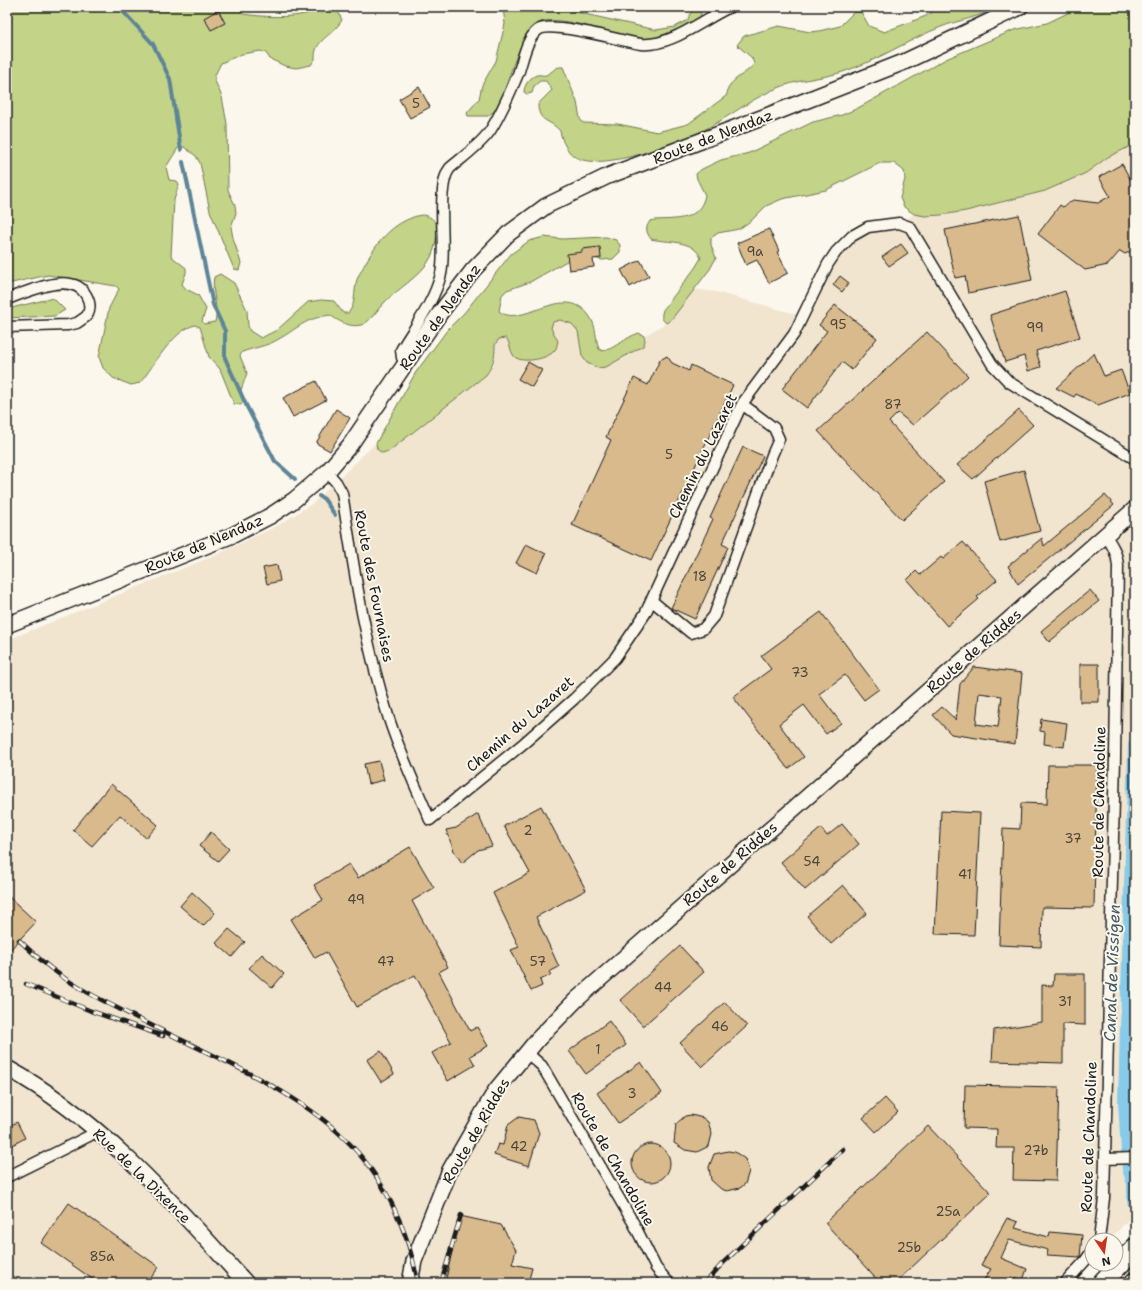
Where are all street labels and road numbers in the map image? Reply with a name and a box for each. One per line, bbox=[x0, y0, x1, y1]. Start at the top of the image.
street label: Route de Nendaz bbox=[650, 105, 776, 169]
street label: Route de Nendaz bbox=[395, 260, 485, 374]
street label: Chemin du Lazaret bbox=[664, 390, 742, 522]
street label: Route des Fournaises bbox=[349, 508, 399, 664]
street label: Route de Nendaz bbox=[142, 510, 266, 578]
street label: Route de Riddes bbox=[922, 604, 1026, 698]
street label: Chemin du Lazaret bbox=[462, 672, 578, 776]
street label: Route de Chandoline bbox=[1088, 726, 1110, 878]
street label: Route de Riddes bbox=[678, 817, 782, 911]
street label: Route de Chandoline bbox=[1076, 1061, 1102, 1213]
street label: Route de Riddes bbox=[438, 1074, 514, 1188]
street label: Route de Chandoline bbox=[566, 1088, 660, 1230]
street label: Rue de la Dixence bbox=[89, 1124, 195, 1228]

